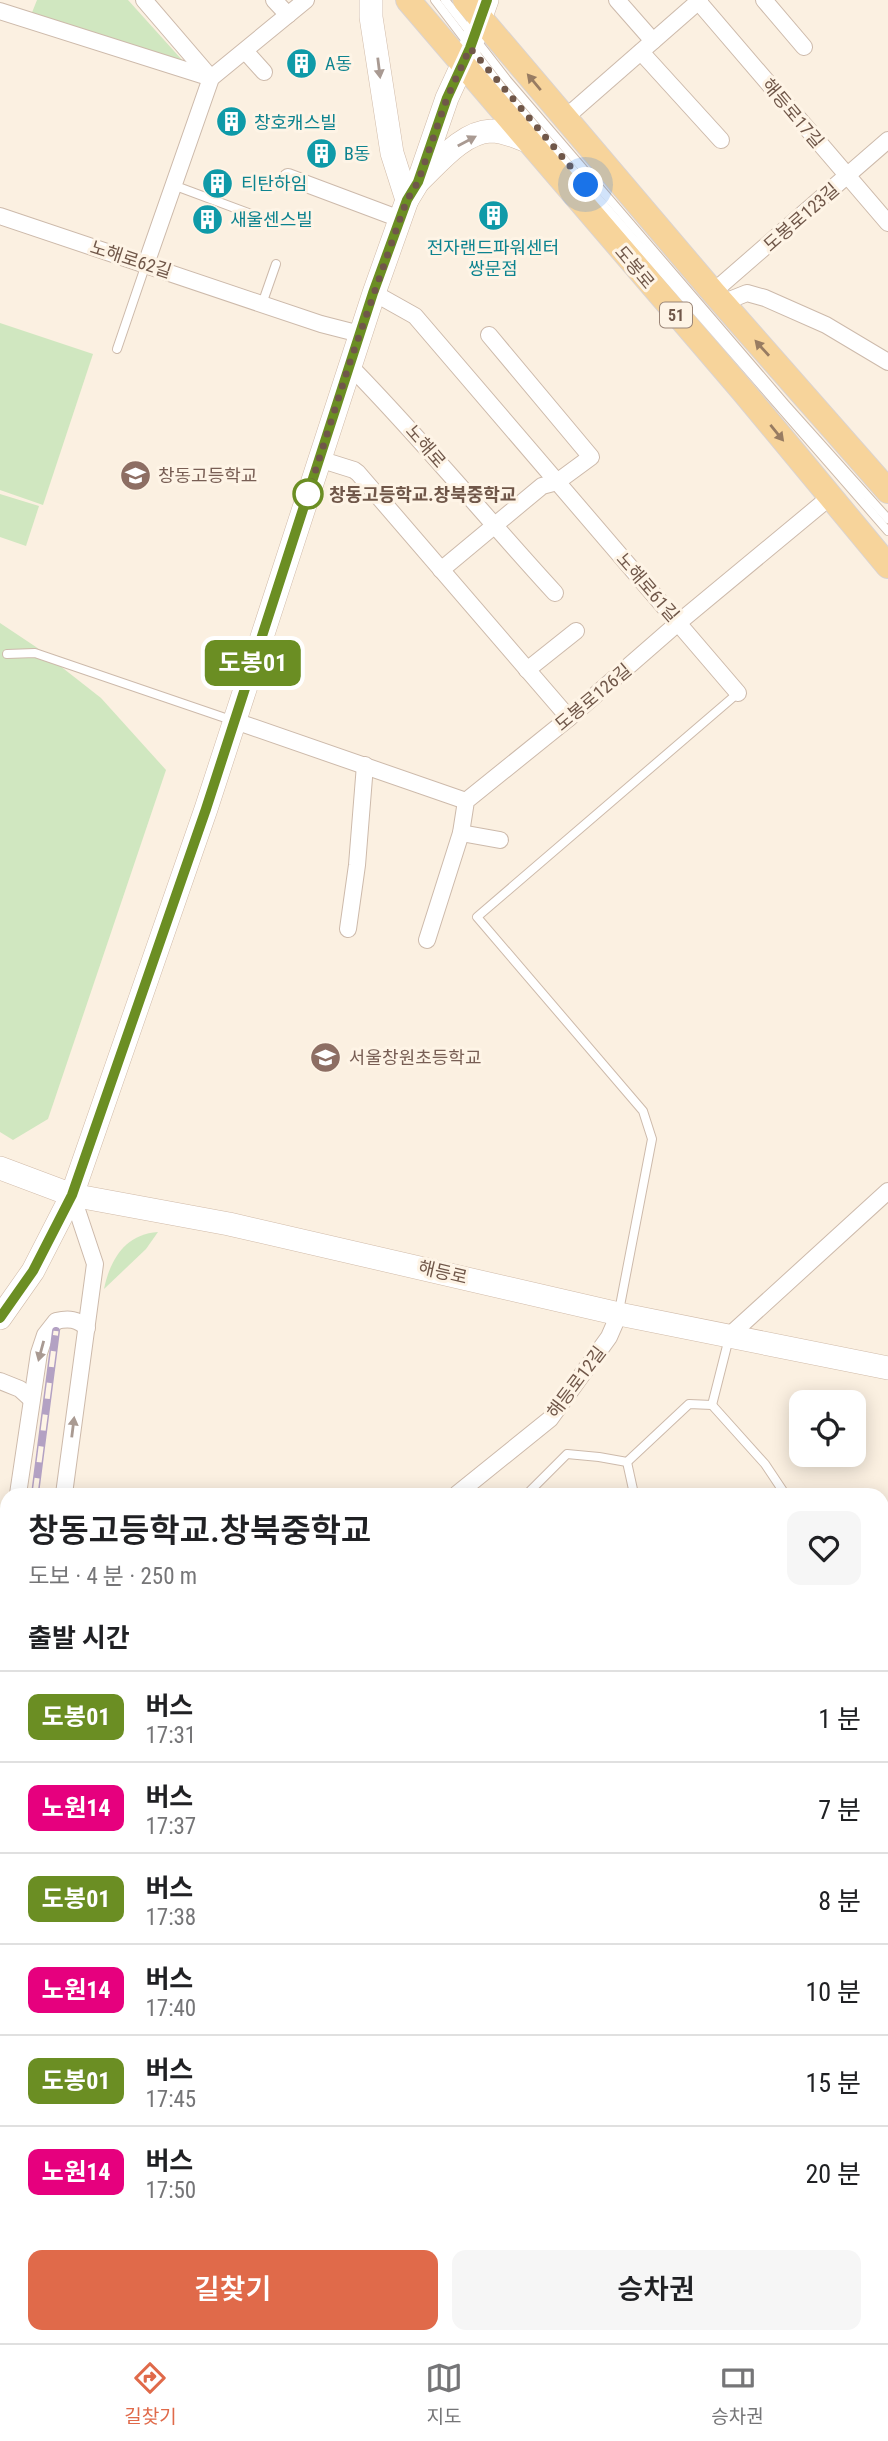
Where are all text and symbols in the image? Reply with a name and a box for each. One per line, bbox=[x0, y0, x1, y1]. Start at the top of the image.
building icon: A동 bbox=[285, 46, 319, 80]
place label: A동 bbox=[325, 53, 352, 74]
one-way arrow bbox=[373, 57, 384, 79]
one-way arrow bbox=[527, 74, 542, 91]
street label: 해등로17길 bbox=[758, 74, 828, 152]
building icon: 창호캐스빌 bbox=[214, 105, 248, 139]
place label: 창호캐스빌 bbox=[254, 112, 337, 133]
one-way arrow bbox=[457, 135, 477, 147]
building icon: B동 bbox=[304, 136, 338, 170]
place label: B동 bbox=[344, 143, 370, 164]
building icon: 티탄하임 bbox=[201, 166, 235, 200]
your location bbox=[568, 167, 603, 202]
place label: 티탄하임 bbox=[241, 173, 307, 194]
street label: 도봉로123길 bbox=[759, 179, 843, 255]
building icon: 전자랜드파워센터 쌍문점 bbox=[476, 199, 510, 233]
building icon: 새울센스빌 bbox=[190, 202, 224, 236]
place label: 새울센스빌 bbox=[230, 209, 313, 230]
street label: 노해로62길 bbox=[88, 236, 174, 282]
place label: 전자랜드파워센터 쌍문점 bbox=[427, 237, 559, 279]
street label: 도봉로 bbox=[611, 241, 659, 293]
road number: 51 bbox=[660, 302, 692, 328]
one-way arrow bbox=[755, 339, 771, 356]
street label: 노해로 bbox=[402, 420, 450, 472]
one-way arrow bbox=[769, 425, 784, 442]
school or university icon: 창동고등학교 bbox=[118, 458, 152, 492]
place label: 창동고등학교 bbox=[158, 465, 257, 486]
marker: 창동고등학교.창북중학교 bbox=[293, 479, 323, 509]
place label: 창동고등학교.창북중학교 bbox=[329, 484, 516, 505]
street label: 노해로61길 bbox=[613, 548, 683, 626]
line badge: 도봉01 bbox=[204, 640, 302, 686]
text: 도봉01 bbox=[219, 649, 287, 677]
street label: 도봉로126길 bbox=[551, 659, 635, 735]
school or university icon: 서울창원초등학교 bbox=[309, 1040, 343, 1074]
place label: 서울창원초등학교 bbox=[349, 1047, 481, 1068]
street label: 해등로 bbox=[416, 1256, 470, 1288]
one-way arrow bbox=[35, 1340, 46, 1362]
street label: 해등로12길 bbox=[542, 1342, 610, 1422]
map controls bbox=[789, 1390, 866, 1467]
button: locate bbox=[789, 1390, 866, 1467]
one-way arrow bbox=[68, 1416, 79, 1438]
text: 창동고등학교.창북중학교 bbox=[28, 1511, 371, 1550]
button: heart bbox=[787, 1511, 861, 1585]
text: 도보 · 4 분 · 250 m bbox=[28, 1563, 197, 1590]
text: 출발 시간 bbox=[28, 1623, 130, 1653]
text: 버스 bbox=[145, 1691, 193, 1721]
text: 도봉01 bbox=[42, 1703, 110, 1731]
text: 1 분 bbox=[818, 1704, 861, 1734]
text: 17:31 bbox=[145, 1722, 196, 1749]
text: 버스 bbox=[145, 1782, 193, 1812]
text: 노원14 bbox=[42, 1794, 110, 1822]
text: 7 분 bbox=[818, 1795, 861, 1825]
text: 17:37 bbox=[145, 1813, 196, 1840]
text: 버스 bbox=[145, 1873, 193, 1903]
text: 도봉01 bbox=[42, 1885, 110, 1913]
text: 8 분 bbox=[818, 1886, 861, 1916]
text: 17:38 bbox=[145, 1904, 196, 1931]
text: 버스 bbox=[145, 1964, 193, 1994]
text: 노원14 bbox=[42, 1976, 110, 2004]
text: 10 분 bbox=[805, 1977, 861, 2007]
text: 17:40 bbox=[145, 1995, 196, 2022]
text: 버스 bbox=[145, 2055, 193, 2085]
text: 도봉01 bbox=[42, 2067, 110, 2095]
text: 15 분 bbox=[805, 2068, 861, 2098]
text: 17:45 bbox=[145, 2086, 196, 2113]
text: 버스 bbox=[145, 2146, 193, 2176]
text: 노원14 bbox=[42, 2158, 110, 2186]
text: 20 분 bbox=[805, 2159, 861, 2189]
text: 17:50 bbox=[145, 2177, 196, 2204]
button: 길찾기 bbox=[28, 2250, 438, 2330]
button: 승차권 bbox=[452, 2250, 861, 2330]
tab: 길찾기 bbox=[124, 2359, 177, 2428]
tab: 지도 bbox=[425, 2359, 463, 2428]
tab: 승차권 bbox=[711, 2359, 764, 2428]

